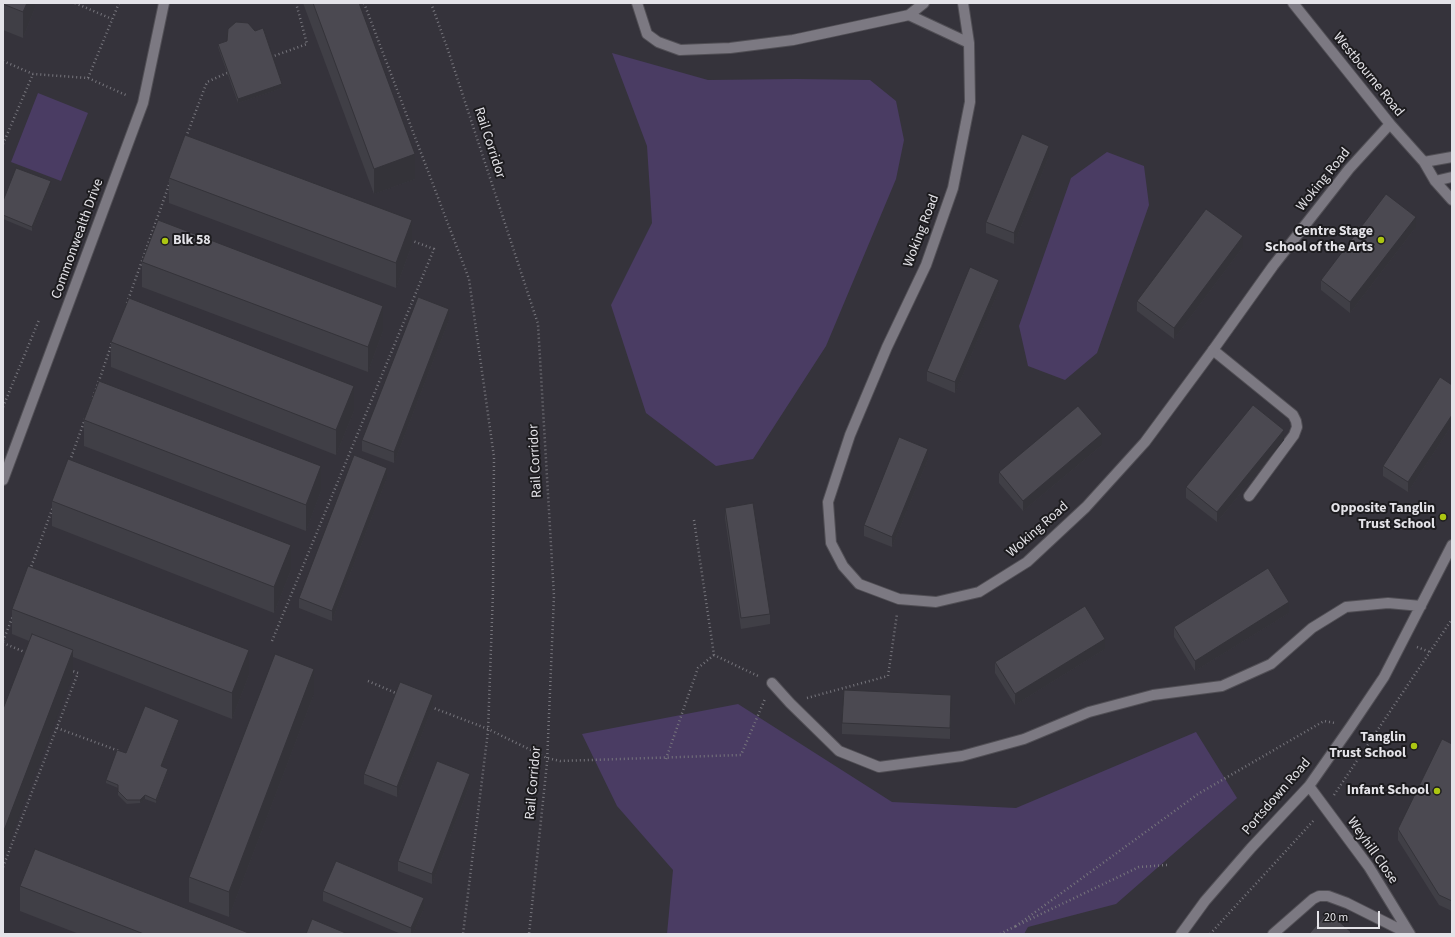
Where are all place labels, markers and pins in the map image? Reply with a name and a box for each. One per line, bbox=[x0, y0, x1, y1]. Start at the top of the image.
place label: Centre Stage School of the Arts bbox=[1265, 224, 1373, 256]
place label: Blk 58 bbox=[173, 233, 211, 249]
marker: Centre Stage School of the Arts bbox=[1376, 235, 1386, 245]
marker: Blk 58 bbox=[160, 236, 170, 246]
place label: Opposite Tanglin Trust School bbox=[1331, 501, 1435, 534]
marker: Opposite Tanglin Trust School bbox=[1438, 512, 1448, 522]
place label: Tanglin Trust School bbox=[1329, 730, 1406, 762]
marker: Tanglin Trust School bbox=[1409, 741, 1419, 751]
place label: Infant School bbox=[1347, 783, 1429, 799]
marker: Infant School bbox=[1432, 786, 1442, 796]

